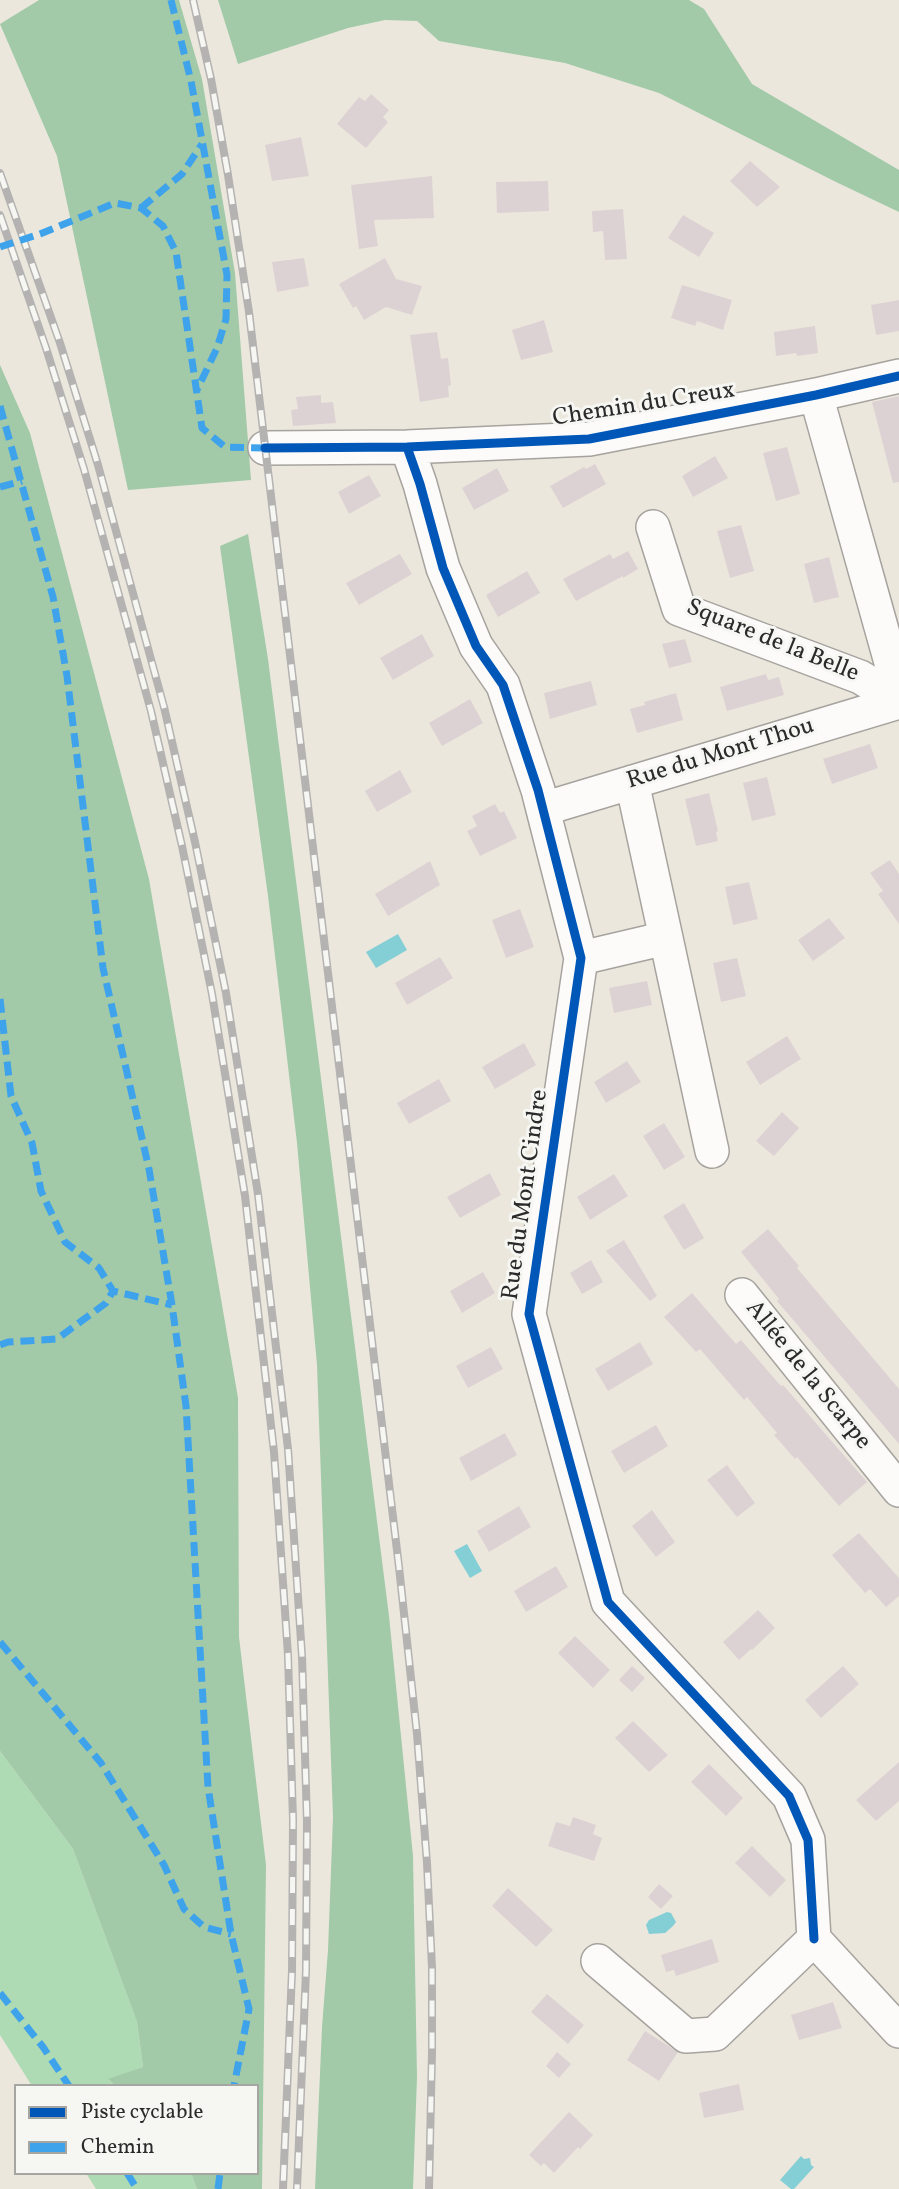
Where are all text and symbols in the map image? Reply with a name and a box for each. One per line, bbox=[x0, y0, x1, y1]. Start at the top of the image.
street label: Chemin du Creux bbox=[551, 377, 737, 435]
street label: Square de la Belle bbox=[681, 594, 863, 690]
street label: Rue du Mont Thou bbox=[624, 713, 818, 797]
street label: Rue du Mont Cindre bbox=[498, 1088, 556, 1302]
street label: Allée de la Scarpe bbox=[738, 1296, 876, 1456]
legend bbox=[14, 2084, 259, 2175]
text: Piste cyclable bbox=[81, 2098, 203, 2127]
text: Chemin bbox=[81, 2133, 155, 2162]

